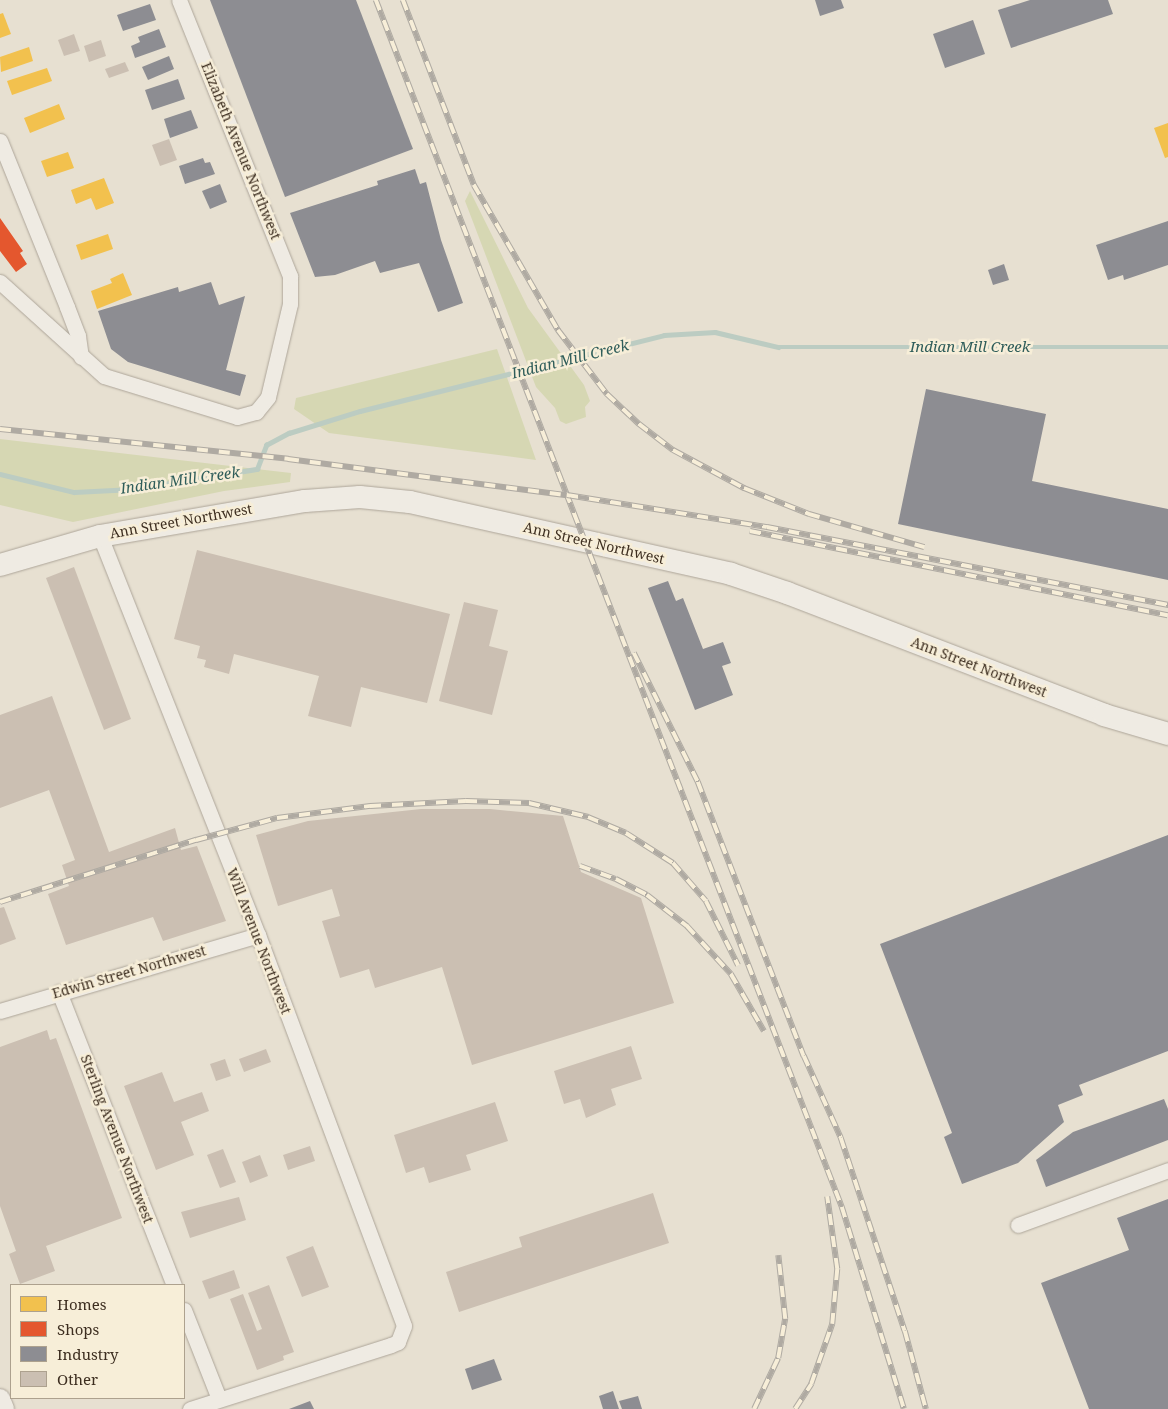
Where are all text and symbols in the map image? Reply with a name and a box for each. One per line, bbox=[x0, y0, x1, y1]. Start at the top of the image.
street label: Elizabeth Avenue Northwest bbox=[198, 60, 284, 242]
water label: Indian Mill Creek bbox=[509, 336, 631, 382]
water label: Indian Mill Creek bbox=[910, 338, 1030, 356]
water label: Indian Mill Creek bbox=[119, 463, 241, 497]
street label: Ann Street Northwest bbox=[109, 500, 253, 542]
street label: Ann Street Northwest bbox=[522, 519, 666, 567]
street label: Ann Street Northwest bbox=[909, 633, 1049, 701]
street label: Will Avenue Northwest bbox=[223, 866, 295, 1016]
street label: Edwin Street Northwest bbox=[50, 942, 208, 1002]
street label: Sterling Avenue Northwest bbox=[77, 1052, 157, 1226]
legend bbox=[10, 1284, 185, 1399]
text: Homes bbox=[57, 1294, 107, 1314]
text: Shops bbox=[57, 1319, 99, 1339]
text: Industry bbox=[57, 1344, 119, 1364]
text: Other bbox=[57, 1369, 98, 1389]

